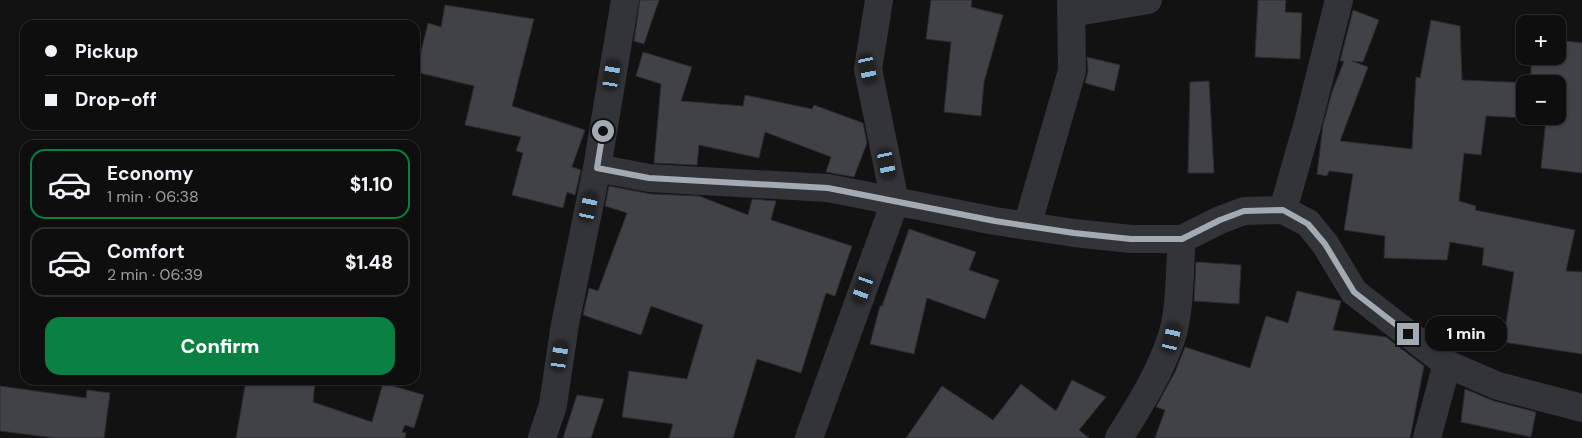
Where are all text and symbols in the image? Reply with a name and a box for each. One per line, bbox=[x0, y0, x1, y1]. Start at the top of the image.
map controls bbox=[1516, 15, 1566, 125]
button: + bbox=[1516, 15, 1566, 65]
text: Pickup bbox=[75, 39, 139, 64]
car bbox=[857, 53, 878, 85]
car bbox=[602, 59, 621, 91]
button: − bbox=[1516, 75, 1566, 125]
text: Drop-off bbox=[75, 87, 157, 112]
route start bbox=[592, 120, 614, 142]
car bbox=[876, 148, 897, 180]
text: Economy bbox=[107, 161, 194, 186]
icon: car bbox=[47, 162, 92, 207]
text: $1.10 bbox=[350, 172, 393, 197]
text: 1 min · 06:38 bbox=[107, 186, 199, 207]
car bbox=[578, 191, 599, 223]
text: Comfort bbox=[107, 239, 185, 264]
icon: car bbox=[47, 240, 92, 285]
text: $1.48 bbox=[345, 250, 393, 275]
text: 2 min · 06:39 bbox=[107, 264, 203, 285]
car bbox=[850, 272, 875, 306]
callout: 1 min bbox=[1426, 316, 1508, 352]
button: Confirm bbox=[45, 317, 395, 375]
car bbox=[1161, 322, 1182, 354]
route end bbox=[1397, 323, 1419, 345]
text: 1 min bbox=[1446, 323, 1486, 344]
car bbox=[550, 340, 569, 372]

